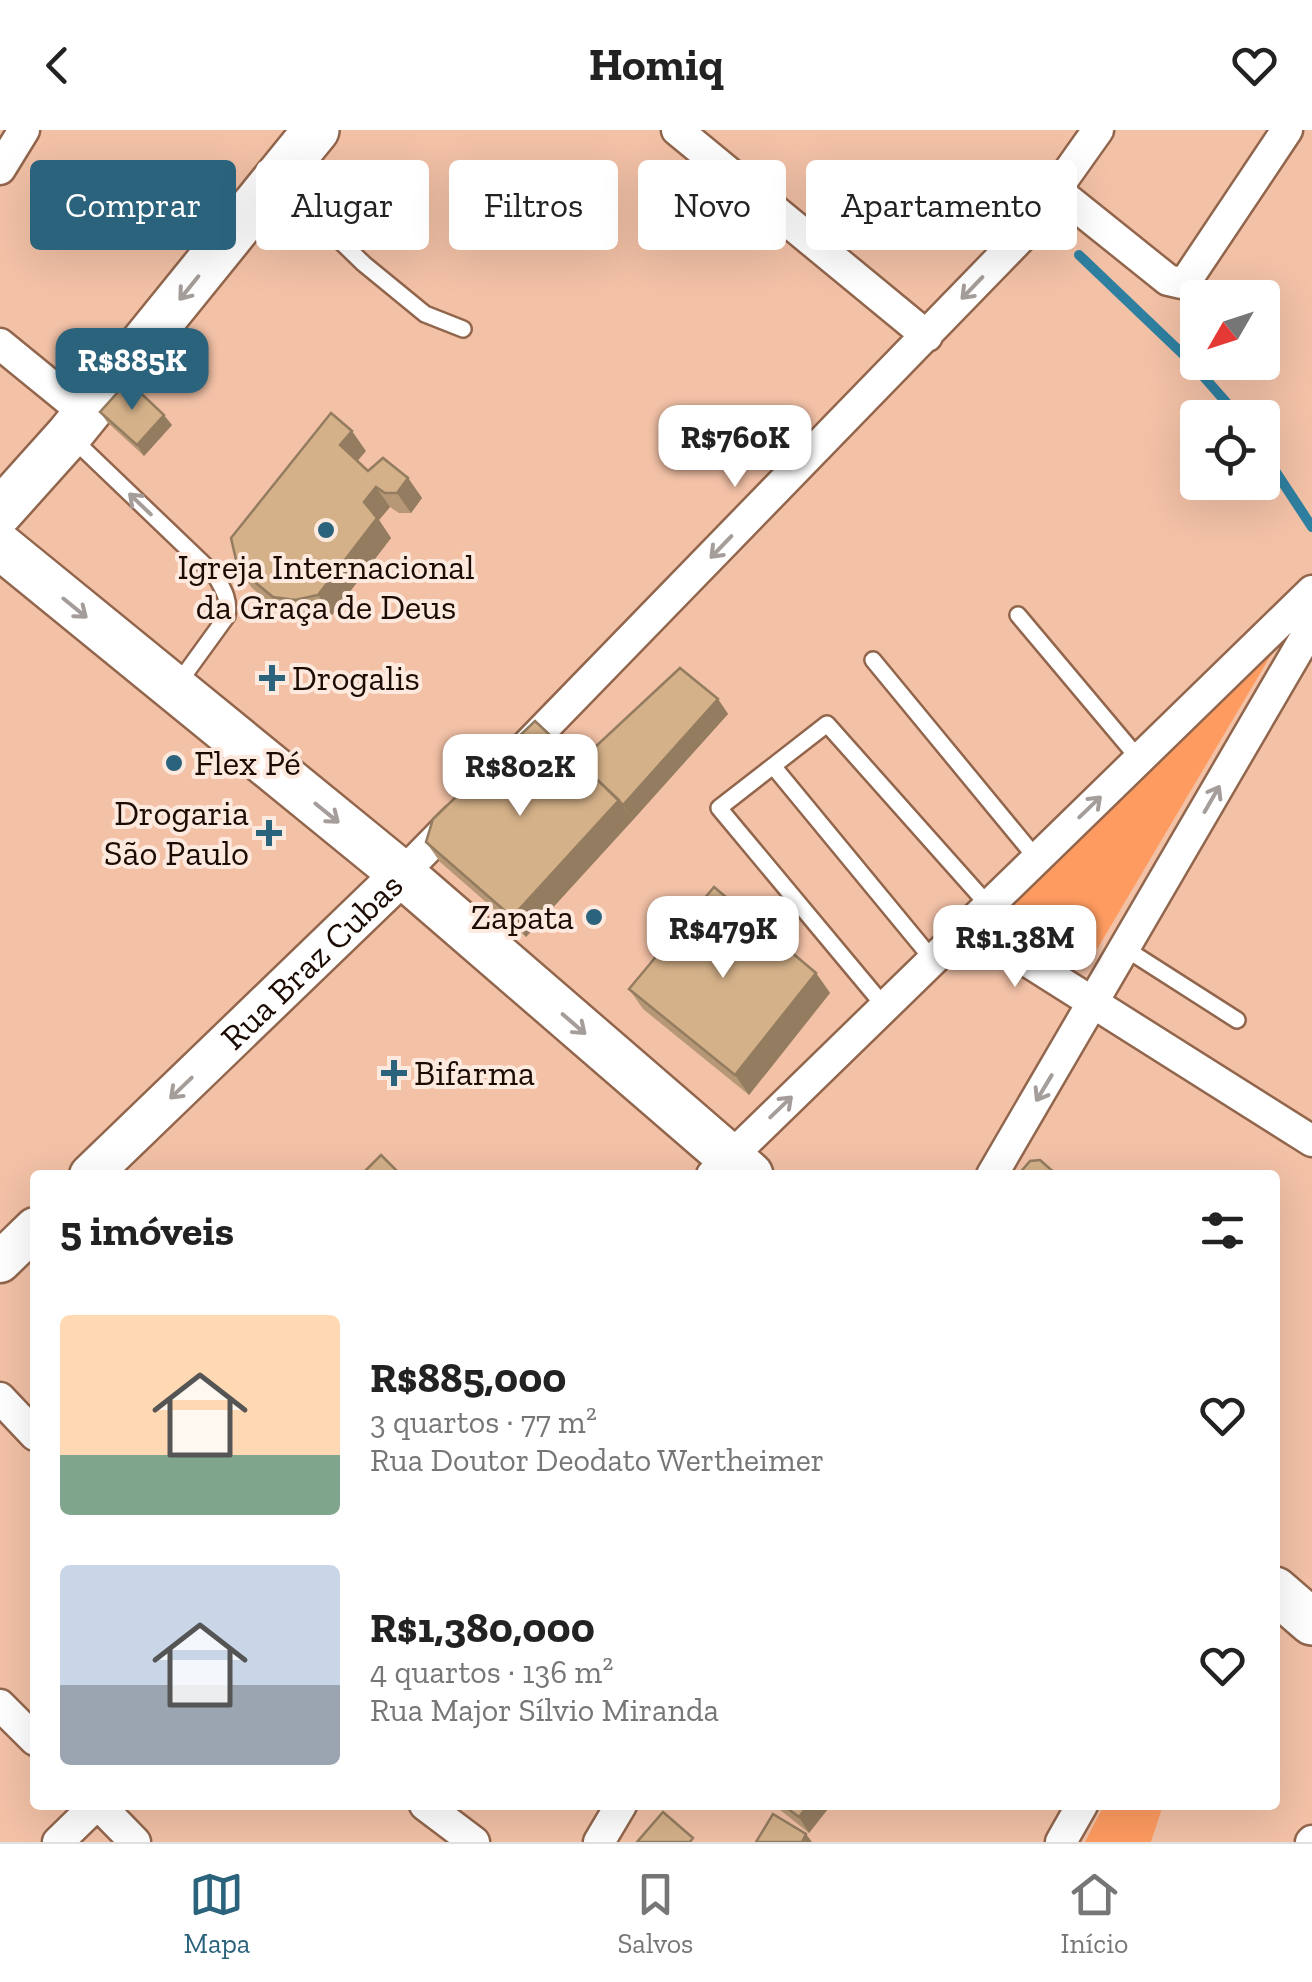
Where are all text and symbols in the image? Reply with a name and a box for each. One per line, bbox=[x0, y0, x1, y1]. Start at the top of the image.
icon: back bbox=[30, 38, 85, 93]
text: Homiq bbox=[589, 38, 723, 92]
icon: heart bbox=[1227, 38, 1282, 93]
chip: Comprar bbox=[30, 160, 236, 250]
chip: Alugar bbox=[256, 160, 429, 250]
chip: Filtros bbox=[449, 160, 618, 250]
chip: Novo bbox=[638, 160, 786, 250]
chip: Apartamento bbox=[806, 160, 1077, 250]
one-way arrow bbox=[178, 274, 200, 300]
one-way arrow bbox=[960, 276, 984, 300]
north arrow bbox=[1180, 280, 1280, 380]
map controls bbox=[1180, 280, 1280, 500]
pin: R$885K bbox=[51, 328, 213, 413]
text: R$885K bbox=[78, 341, 186, 379]
button: locate bbox=[1180, 400, 1280, 500]
pin: R$760K bbox=[654, 405, 816, 490]
text: R$760K bbox=[680, 418, 790, 456]
one-way arrow bbox=[129, 492, 153, 516]
marker: Igreja Internacional da Graça de Deus bbox=[315, 519, 337, 541]
one-way arrow bbox=[710, 534, 734, 558]
place label: Igreja Internacional da Graça de Deus bbox=[177, 546, 475, 628]
one-way arrow bbox=[62, 596, 88, 618]
place label: Drogalis bbox=[292, 657, 420, 699]
marker: Drogalis bbox=[261, 667, 283, 689]
pin: R$802K bbox=[439, 734, 601, 819]
place label: Flex Pé bbox=[194, 742, 301, 784]
text: R$802K bbox=[465, 747, 575, 785]
marker: Flex Pé bbox=[163, 752, 185, 774]
one-way arrow bbox=[1203, 785, 1223, 814]
place label: Drogaria São Paulo bbox=[104, 792, 249, 874]
one-way arrow bbox=[1077, 795, 1101, 819]
one-way arrow bbox=[313, 802, 340, 823]
marker: Drogaria São Paulo bbox=[258, 822, 280, 844]
street label: Rua Braz Cubas bbox=[212, 864, 411, 1058]
place label: Zapata bbox=[471, 896, 574, 938]
pin: R$479K bbox=[642, 896, 804, 981]
pin: R$1.38M bbox=[923, 905, 1107, 990]
marker: Zapata bbox=[583, 906, 605, 928]
text: R$479K bbox=[669, 909, 777, 947]
text: R$1.38M bbox=[955, 918, 1075, 956]
one-way arrow bbox=[561, 1013, 586, 1036]
place label: Bifarma bbox=[414, 1052, 535, 1094]
marker: Bifarma bbox=[383, 1062, 405, 1084]
one-way arrow bbox=[1034, 1073, 1054, 1102]
one-way arrow bbox=[169, 1076, 193, 1100]
one-way arrow bbox=[769, 1095, 793, 1119]
icon: filters bbox=[1195, 1203, 1250, 1258]
text: 5 imóveis bbox=[60, 1205, 234, 1256]
text: R$885,000 bbox=[370, 1352, 567, 1403]
icon: home bbox=[140, 1355, 260, 1475]
icon: heart bbox=[1195, 1388, 1250, 1443]
text: 3 quartos · 77 m² bbox=[370, 1403, 597, 1441]
text: Rua Doutor Deodato Wertheimer bbox=[370, 1441, 824, 1479]
text: R$1,380,000 bbox=[370, 1602, 595, 1653]
icon: home bbox=[140, 1605, 260, 1725]
icon: heart bbox=[1195, 1638, 1250, 1693]
text: 4 quartos · 136 m² bbox=[370, 1653, 613, 1691]
text: Rua Major Sílvio Miranda bbox=[370, 1691, 719, 1729]
tab: Mapa bbox=[184, 1867, 250, 1960]
tab: Salvos bbox=[617, 1867, 693, 1960]
tab: Início bbox=[1060, 1867, 1128, 1960]

